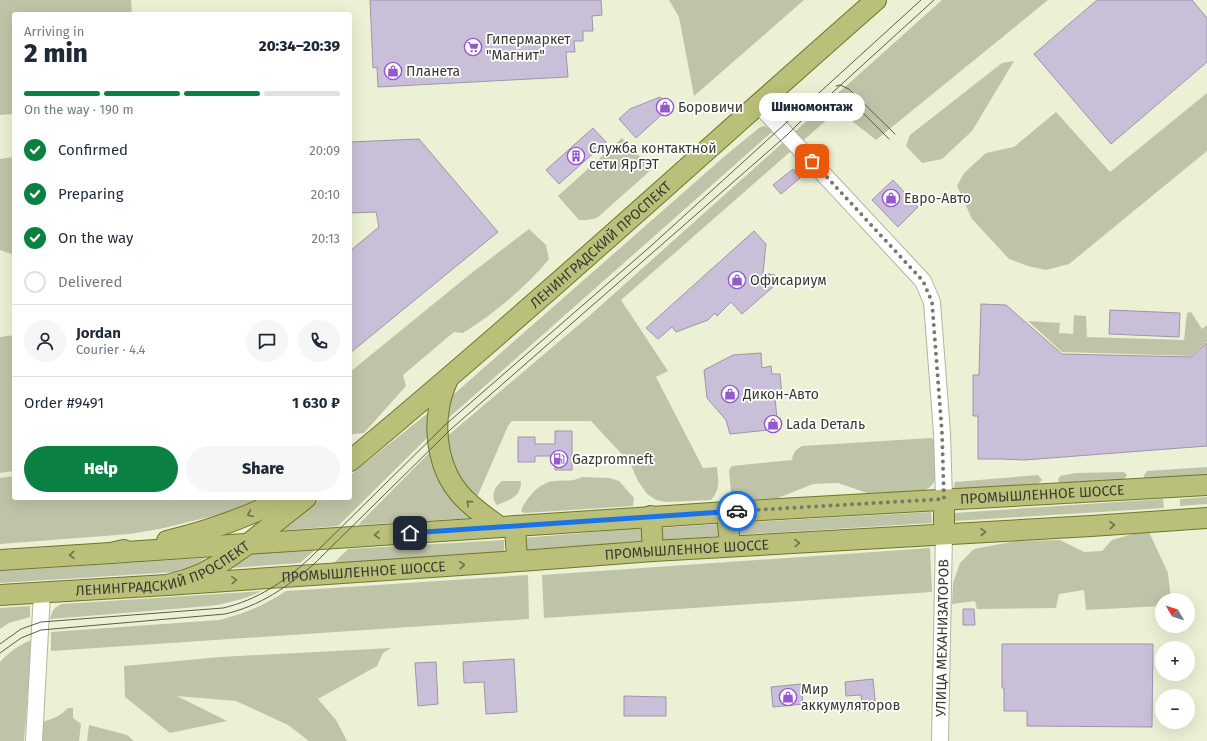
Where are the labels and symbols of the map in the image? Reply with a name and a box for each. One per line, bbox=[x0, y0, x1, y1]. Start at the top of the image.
place label: Гипермаркет "Магнит" bbox=[486, 31, 571, 64]
supermarket icon: Гипермаркет "Магнит" bbox=[463, 37, 483, 57]
shop icon: Планета bbox=[383, 61, 403, 81]
place label: Планета bbox=[406, 63, 460, 80]
callout: Шиномонтаж bbox=[759, 93, 865, 121]
shop icon: Боровичи bbox=[655, 97, 675, 117]
place label: Боровичи bbox=[678, 99, 743, 116]
place label: Служба контактной сети ЯрГЭТ bbox=[589, 140, 717, 173]
pin bbox=[795, 144, 829, 178]
building icon: Служба контактной сети ЯрГЭТ bbox=[566, 146, 586, 166]
street label: ЛЕНИНГРАДСКИЙ ПРОСПЕКТ bbox=[527, 178, 675, 312]
shop icon: Евро-Авто bbox=[881, 188, 901, 208]
place label: Евро-Авто bbox=[904, 190, 971, 207]
shop icon: Офисариум bbox=[727, 270, 747, 290]
place label: Офисариум bbox=[750, 272, 827, 289]
shop icon: Дикон-Авто bbox=[720, 384, 740, 404]
place label: Дикон-Авто bbox=[742, 386, 819, 403]
shop icon: Lada Dеталь bbox=[763, 414, 783, 434]
place label: Lada Dеталь bbox=[786, 416, 865, 433]
fuel station icon: Gazpromneft bbox=[549, 449, 569, 469]
place label: Gazpromneft bbox=[572, 451, 655, 468]
street label: ПРОМЫШЛЕННОЕ ШОССЕ bbox=[959, 482, 1125, 508]
courier bbox=[717, 491, 757, 531]
one-way arrow bbox=[466, 500, 474, 507]
one-way arrow bbox=[246, 509, 254, 517]
pin bbox=[393, 516, 427, 550]
one-way arrow bbox=[1109, 520, 1115, 529]
one-way arrow bbox=[980, 528, 986, 537]
one-way arrow bbox=[374, 531, 380, 540]
street label: ПРОМЫШЛЕННОЕ ШОССЕ bbox=[604, 536, 770, 564]
street label: ЛЕНИНГРАДСКИЙ ПРОСПЕКТ bbox=[75, 537, 253, 599]
one-way arrow bbox=[794, 538, 800, 547]
one-way arrow bbox=[69, 551, 75, 560]
street label: ПРОМЫШЛЕННОЕ ШОССЕ bbox=[281, 558, 446, 586]
street label: УЛИЦА МЕХАНИЗАТОРОВ bbox=[932, 559, 953, 717]
one-way arrow bbox=[459, 560, 465, 569]
one-way arrow bbox=[231, 576, 237, 585]
north arrow bbox=[1155, 593, 1195, 633]
place label: Мир аккумуляторов bbox=[801, 681, 900, 714]
shop icon: Мир аккумуляторов bbox=[778, 687, 798, 707]

